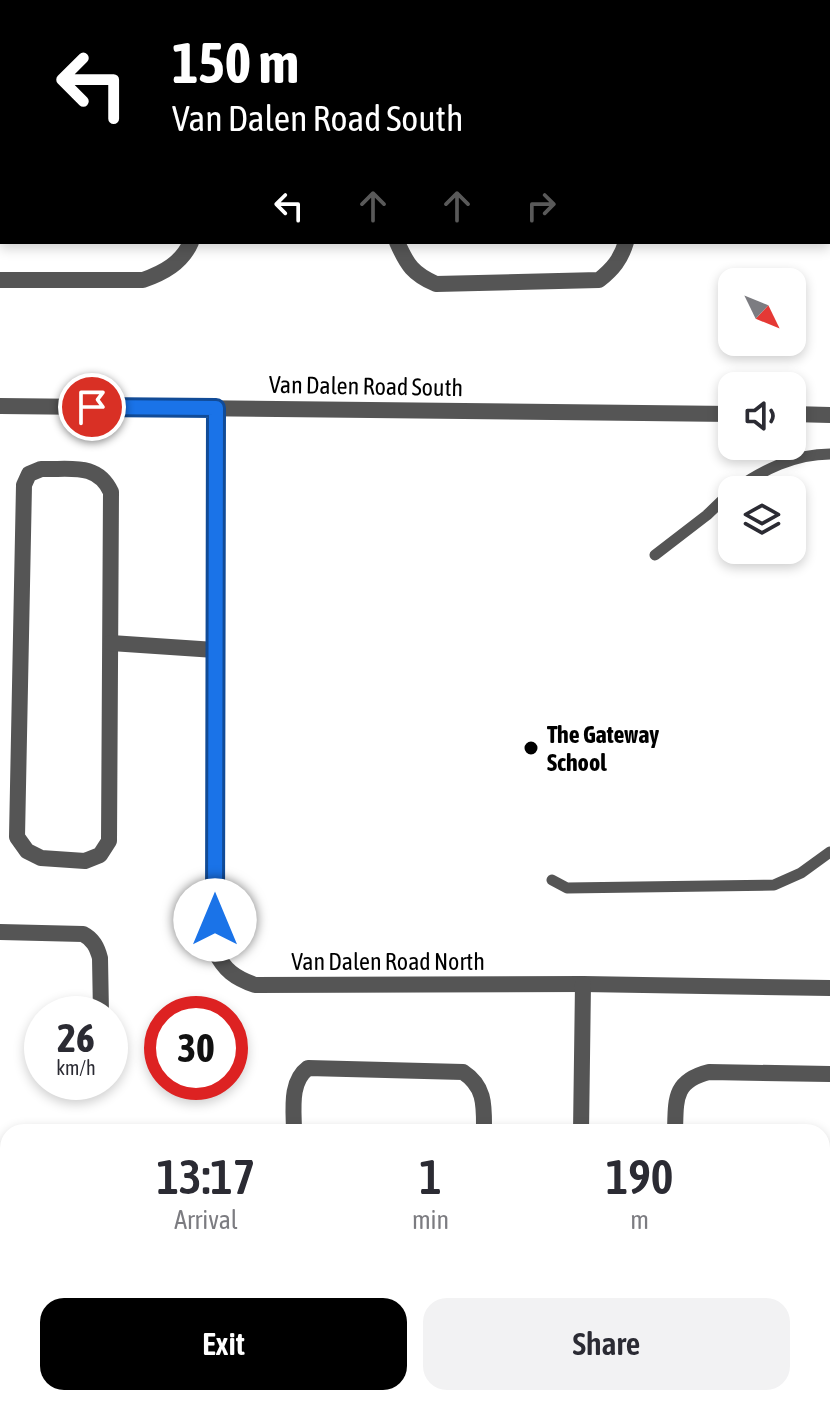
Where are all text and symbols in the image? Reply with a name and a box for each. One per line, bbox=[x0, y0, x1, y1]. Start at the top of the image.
text: 150 m bbox=[172, 31, 299, 95]
icon: left bbox=[40, 32, 144, 136]
text: Van Dalen Road South bbox=[172, 97, 463, 139]
icon: left bbox=[267, 184, 311, 228]
icon: ahead bbox=[351, 184, 395, 228]
icon: ahead bbox=[435, 184, 479, 228]
icon: right bbox=[519, 184, 563, 228]
north arrow bbox=[718, 268, 806, 356]
map controls bbox=[718, 268, 806, 564]
street label: Van Dalen Road South bbox=[269, 371, 463, 401]
button: sound bbox=[718, 372, 806, 460]
pin bbox=[58, 373, 126, 441]
icon: arrive bbox=[70, 385, 114, 429]
button: layers bbox=[718, 476, 806, 564]
place label: The Gateway School bbox=[547, 721, 659, 776]
marker: The Gateway School bbox=[522, 739, 540, 757]
position arrow bbox=[173, 878, 257, 962]
street label: Van Dalen Road North bbox=[291, 948, 485, 975]
speed limit sign: 30 bbox=[144, 996, 248, 1100]
text: 26 bbox=[57, 1015, 95, 1060]
text: km/h bbox=[56, 1056, 96, 1079]
text: 13:17 bbox=[157, 1149, 255, 1204]
text: 1 bbox=[419, 1149, 442, 1204]
text: 190 bbox=[606, 1149, 673, 1204]
text: Arrival bbox=[174, 1205, 238, 1235]
text: min bbox=[412, 1205, 449, 1235]
text: m bbox=[630, 1205, 649, 1235]
button: Exit bbox=[40, 1298, 407, 1390]
button: Share bbox=[423, 1298, 790, 1390]

